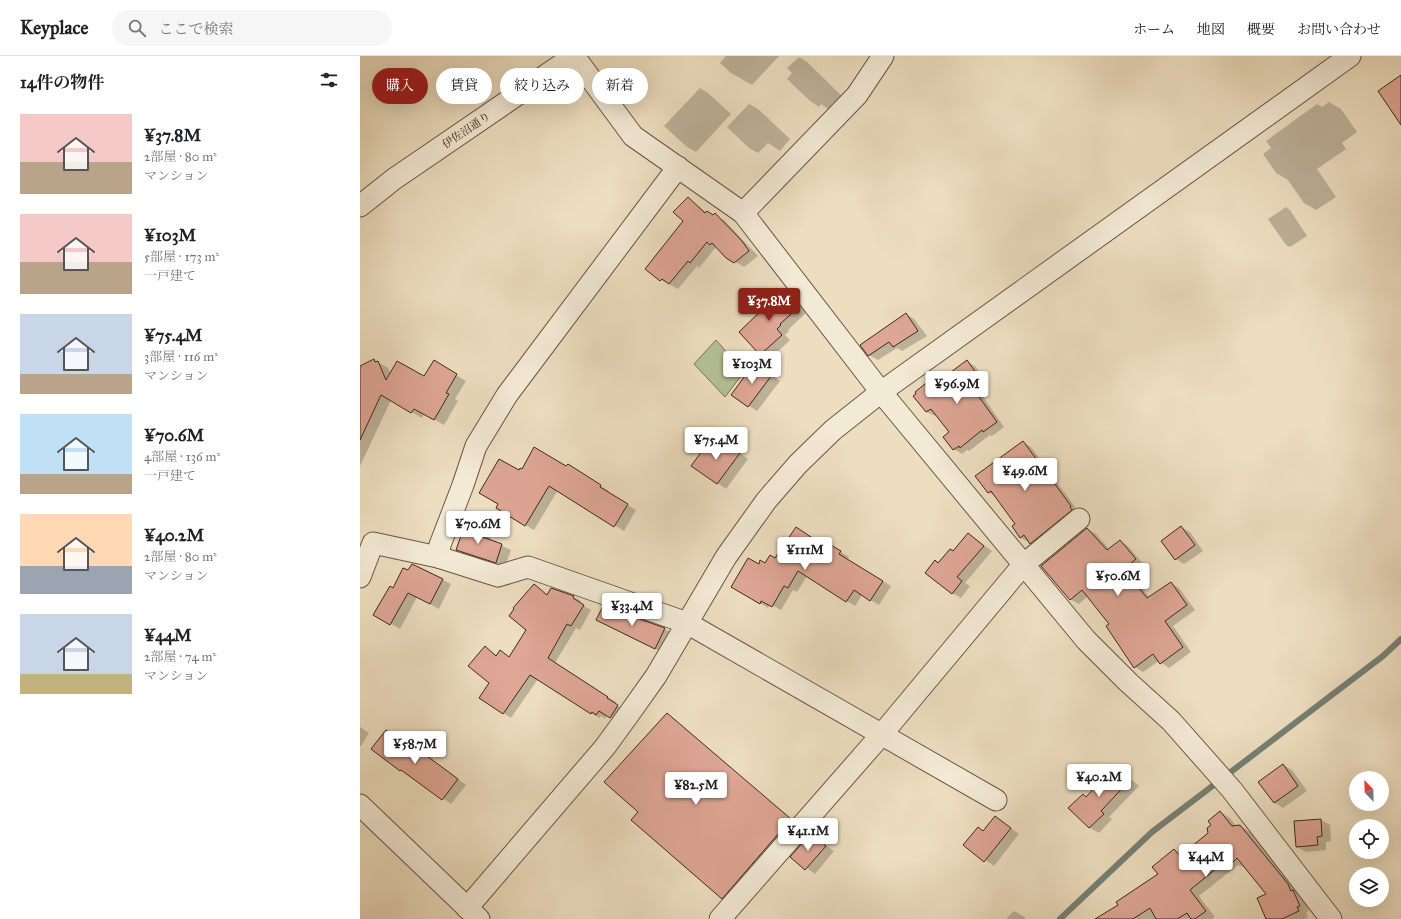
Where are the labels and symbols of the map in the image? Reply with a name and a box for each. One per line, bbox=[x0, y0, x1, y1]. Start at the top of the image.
street label: 伊佐沼通り bbox=[440, 110, 493, 151]
pin: ¥37.8M bbox=[736, 288, 802, 322]
pin: ¥103M bbox=[724, 351, 780, 385]
pin: ¥96.9M bbox=[924, 371, 990, 405]
pin: ¥75.4M bbox=[683, 427, 749, 461]
pin: ¥49.6M bbox=[992, 458, 1058, 492]
pin: ¥70.6M bbox=[445, 511, 511, 545]
pin: ¥111M bbox=[777, 537, 833, 571]
pin: ¥50.6M bbox=[1085, 563, 1151, 597]
pin: ¥33.4M bbox=[599, 593, 665, 627]
pin: ¥58.7M bbox=[382, 731, 448, 765]
pin: ¥40.2M bbox=[1066, 764, 1132, 798]
north arrow bbox=[1349, 771, 1389, 811]
pin: ¥82.5M bbox=[663, 772, 729, 806]
pin: ¥41.1M bbox=[775, 818, 841, 852]
pin: ¥44M bbox=[1182, 844, 1230, 878]

